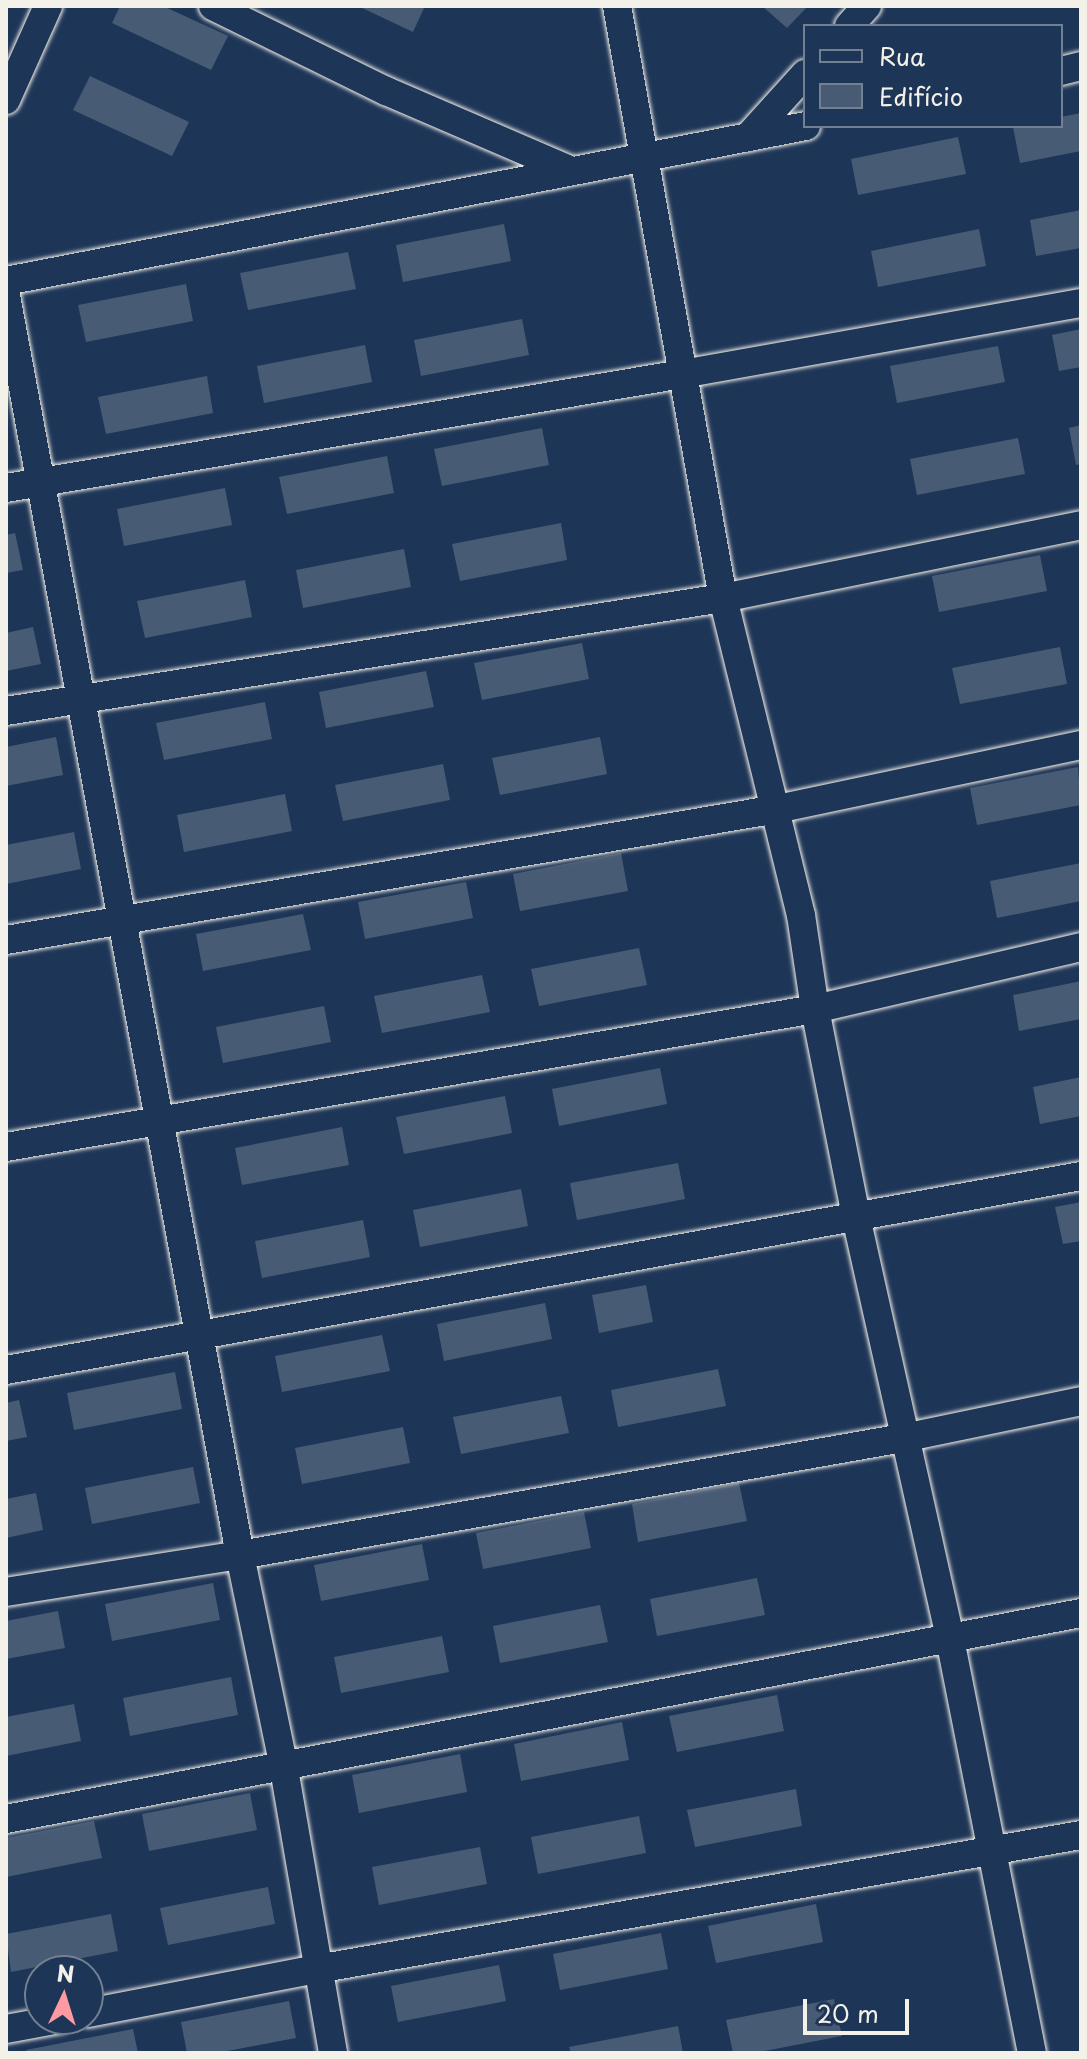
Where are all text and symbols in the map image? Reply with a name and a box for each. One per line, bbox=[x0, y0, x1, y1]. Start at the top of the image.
legend bbox=[803, 24, 1063, 128]
text: Rua bbox=[879, 38, 925, 74]
text: Edifício bbox=[879, 78, 963, 114]
north arrow bbox=[24, 1955, 104, 2035]
text: N bbox=[56, 1955, 75, 1990]
scale bar bbox=[807, 1983, 913, 2033]
text: 20 m bbox=[817, 1995, 879, 2031]

